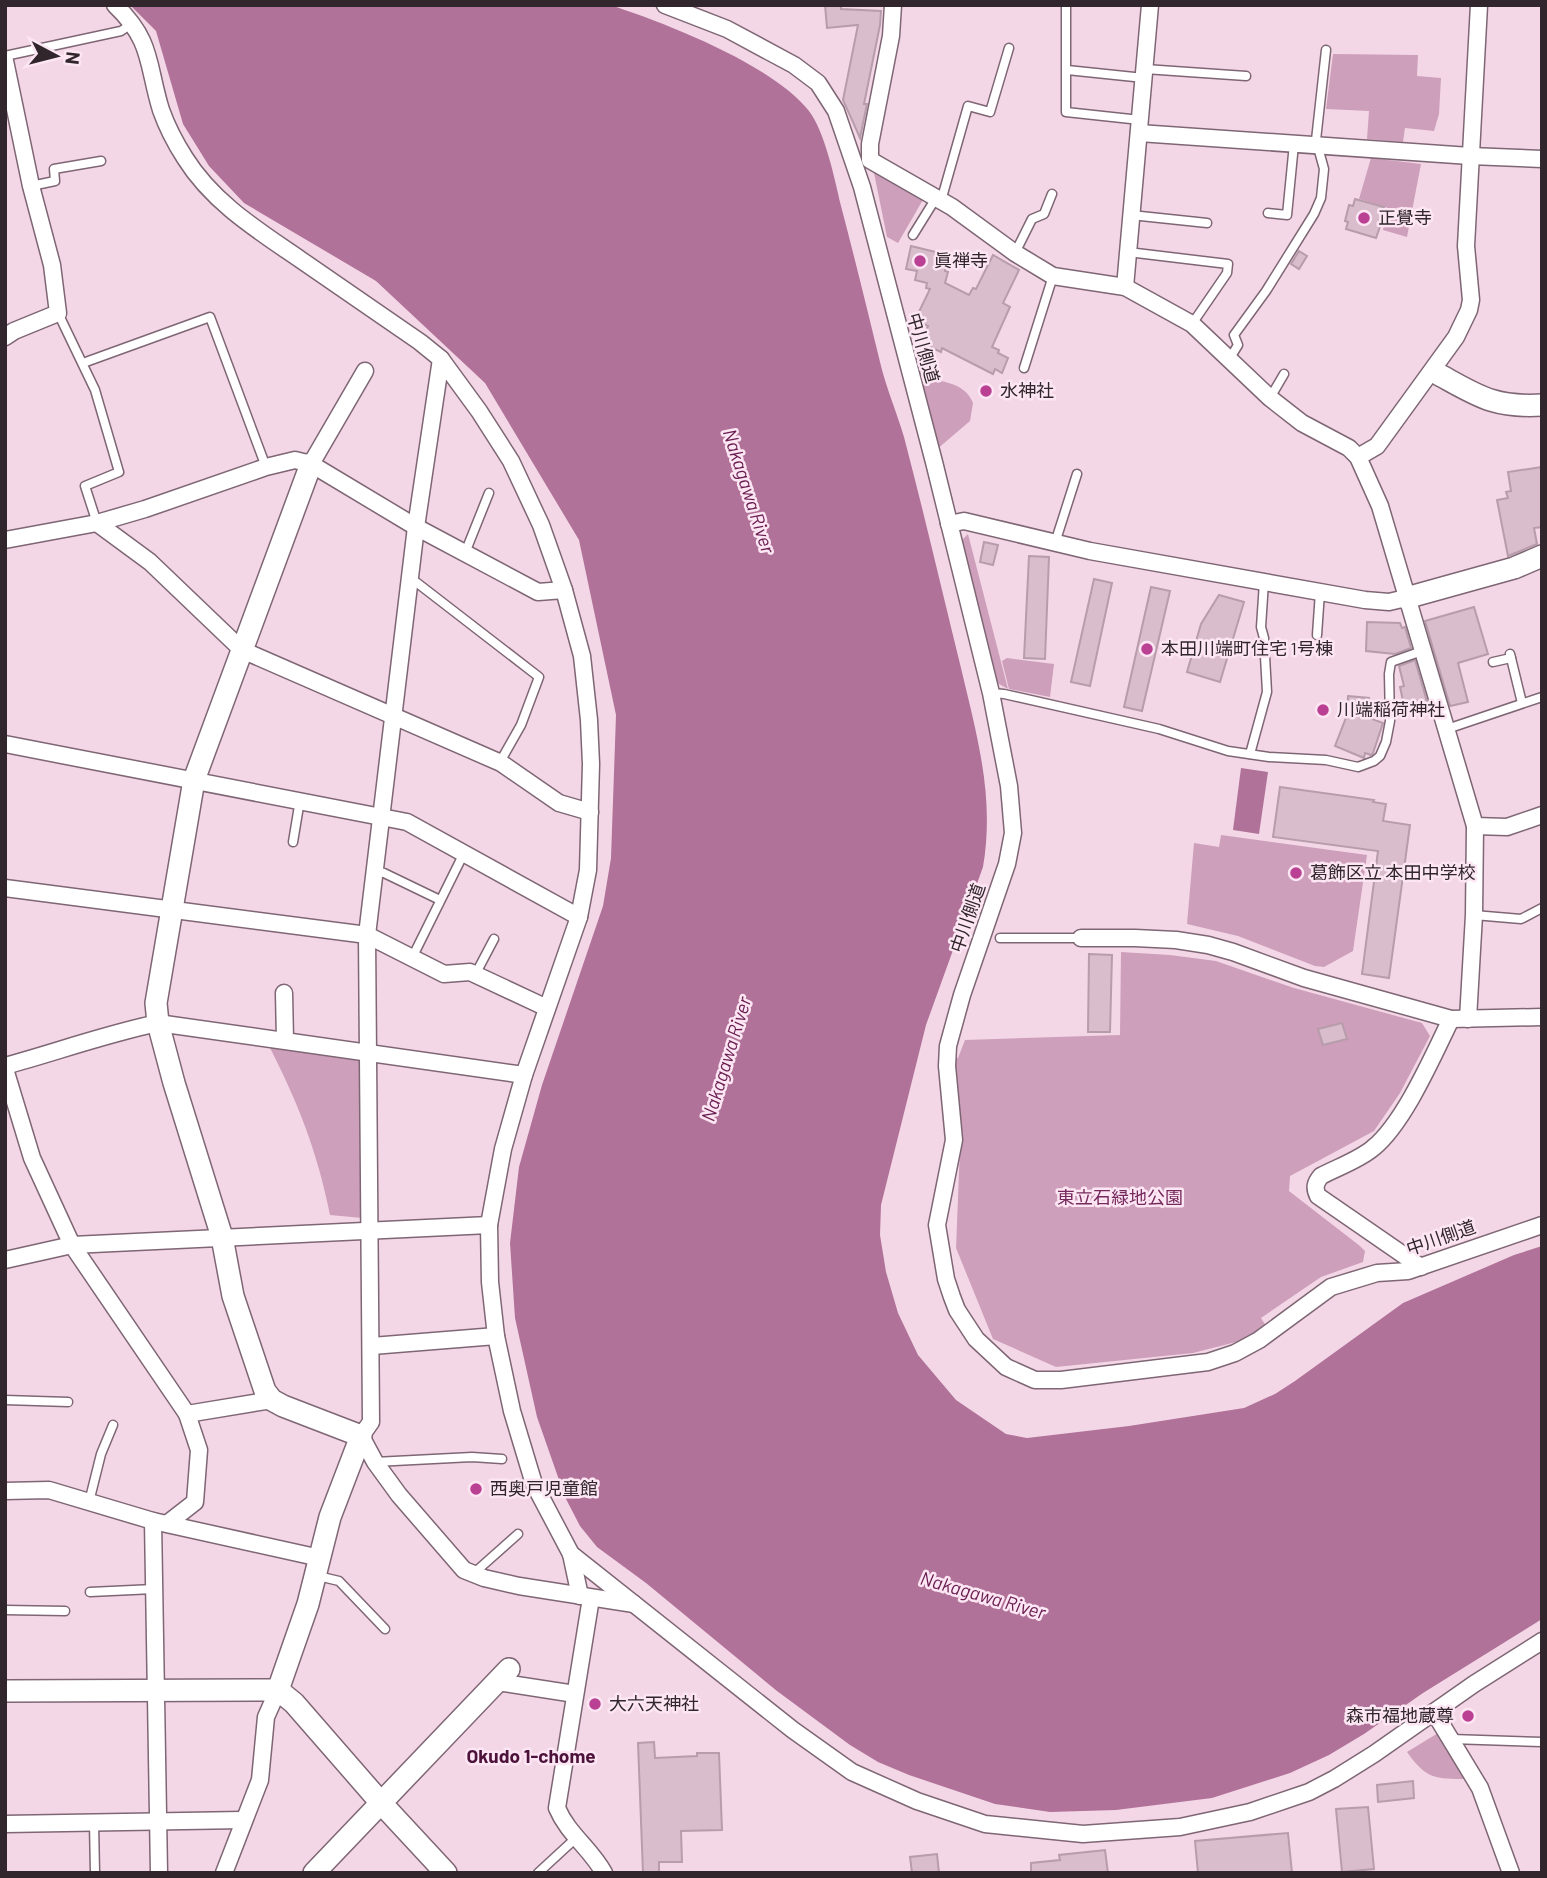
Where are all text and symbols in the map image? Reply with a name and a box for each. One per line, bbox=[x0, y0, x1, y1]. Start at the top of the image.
north arrow bbox=[21, 21, 91, 91]
text: N bbox=[61, 50, 86, 66]
place label: 正覺寺 bbox=[1378, 206, 1432, 228]
marker: 正覺寺 bbox=[1356, 210, 1372, 226]
place label: 眞禅寺 bbox=[934, 249, 988, 271]
marker: 眞禅寺 bbox=[912, 253, 928, 269]
street label: 中川側道 bbox=[903, 310, 944, 385]
place label: 水神社 bbox=[1000, 379, 1054, 401]
marker: 水神社 bbox=[978, 383, 994, 399]
water label: Nakagawa River bbox=[719, 426, 781, 557]
place label: 本田川端町住宅 1号棟 bbox=[1161, 637, 1333, 659]
marker: 本田川端町住宅 1号棟 bbox=[1139, 641, 1155, 657]
place label: 川端稲荷神社 bbox=[1337, 698, 1445, 720]
marker: 川端稲荷神社 bbox=[1315, 702, 1331, 718]
place label: 葛飾区立 本田中学校 bbox=[1310, 861, 1476, 883]
marker: 葛飾区立 本田中学校 bbox=[1288, 865, 1304, 881]
street label: 中川側道 bbox=[945, 880, 989, 955]
water label: Nakagawa River bbox=[696, 993, 756, 1124]
park label: 東立石緑地公園 bbox=[1057, 1186, 1183, 1208]
street label: 中川側道 bbox=[1403, 1215, 1478, 1259]
place label: 西奥戸児童館 bbox=[490, 1477, 598, 1499]
marker: 西奥戸児童館 bbox=[468, 1481, 484, 1497]
water label: Nakagawa River bbox=[918, 1566, 1050, 1624]
place label: 大六天神社 bbox=[609, 1692, 699, 1714]
marker: 大六天神社 bbox=[587, 1696, 603, 1712]
place label: 森市福地蔵尊 bbox=[1346, 1704, 1454, 1726]
marker: 森市福地蔵尊 bbox=[1460, 1708, 1476, 1724]
district label: Okudo 1-chome bbox=[466, 1744, 596, 1767]

